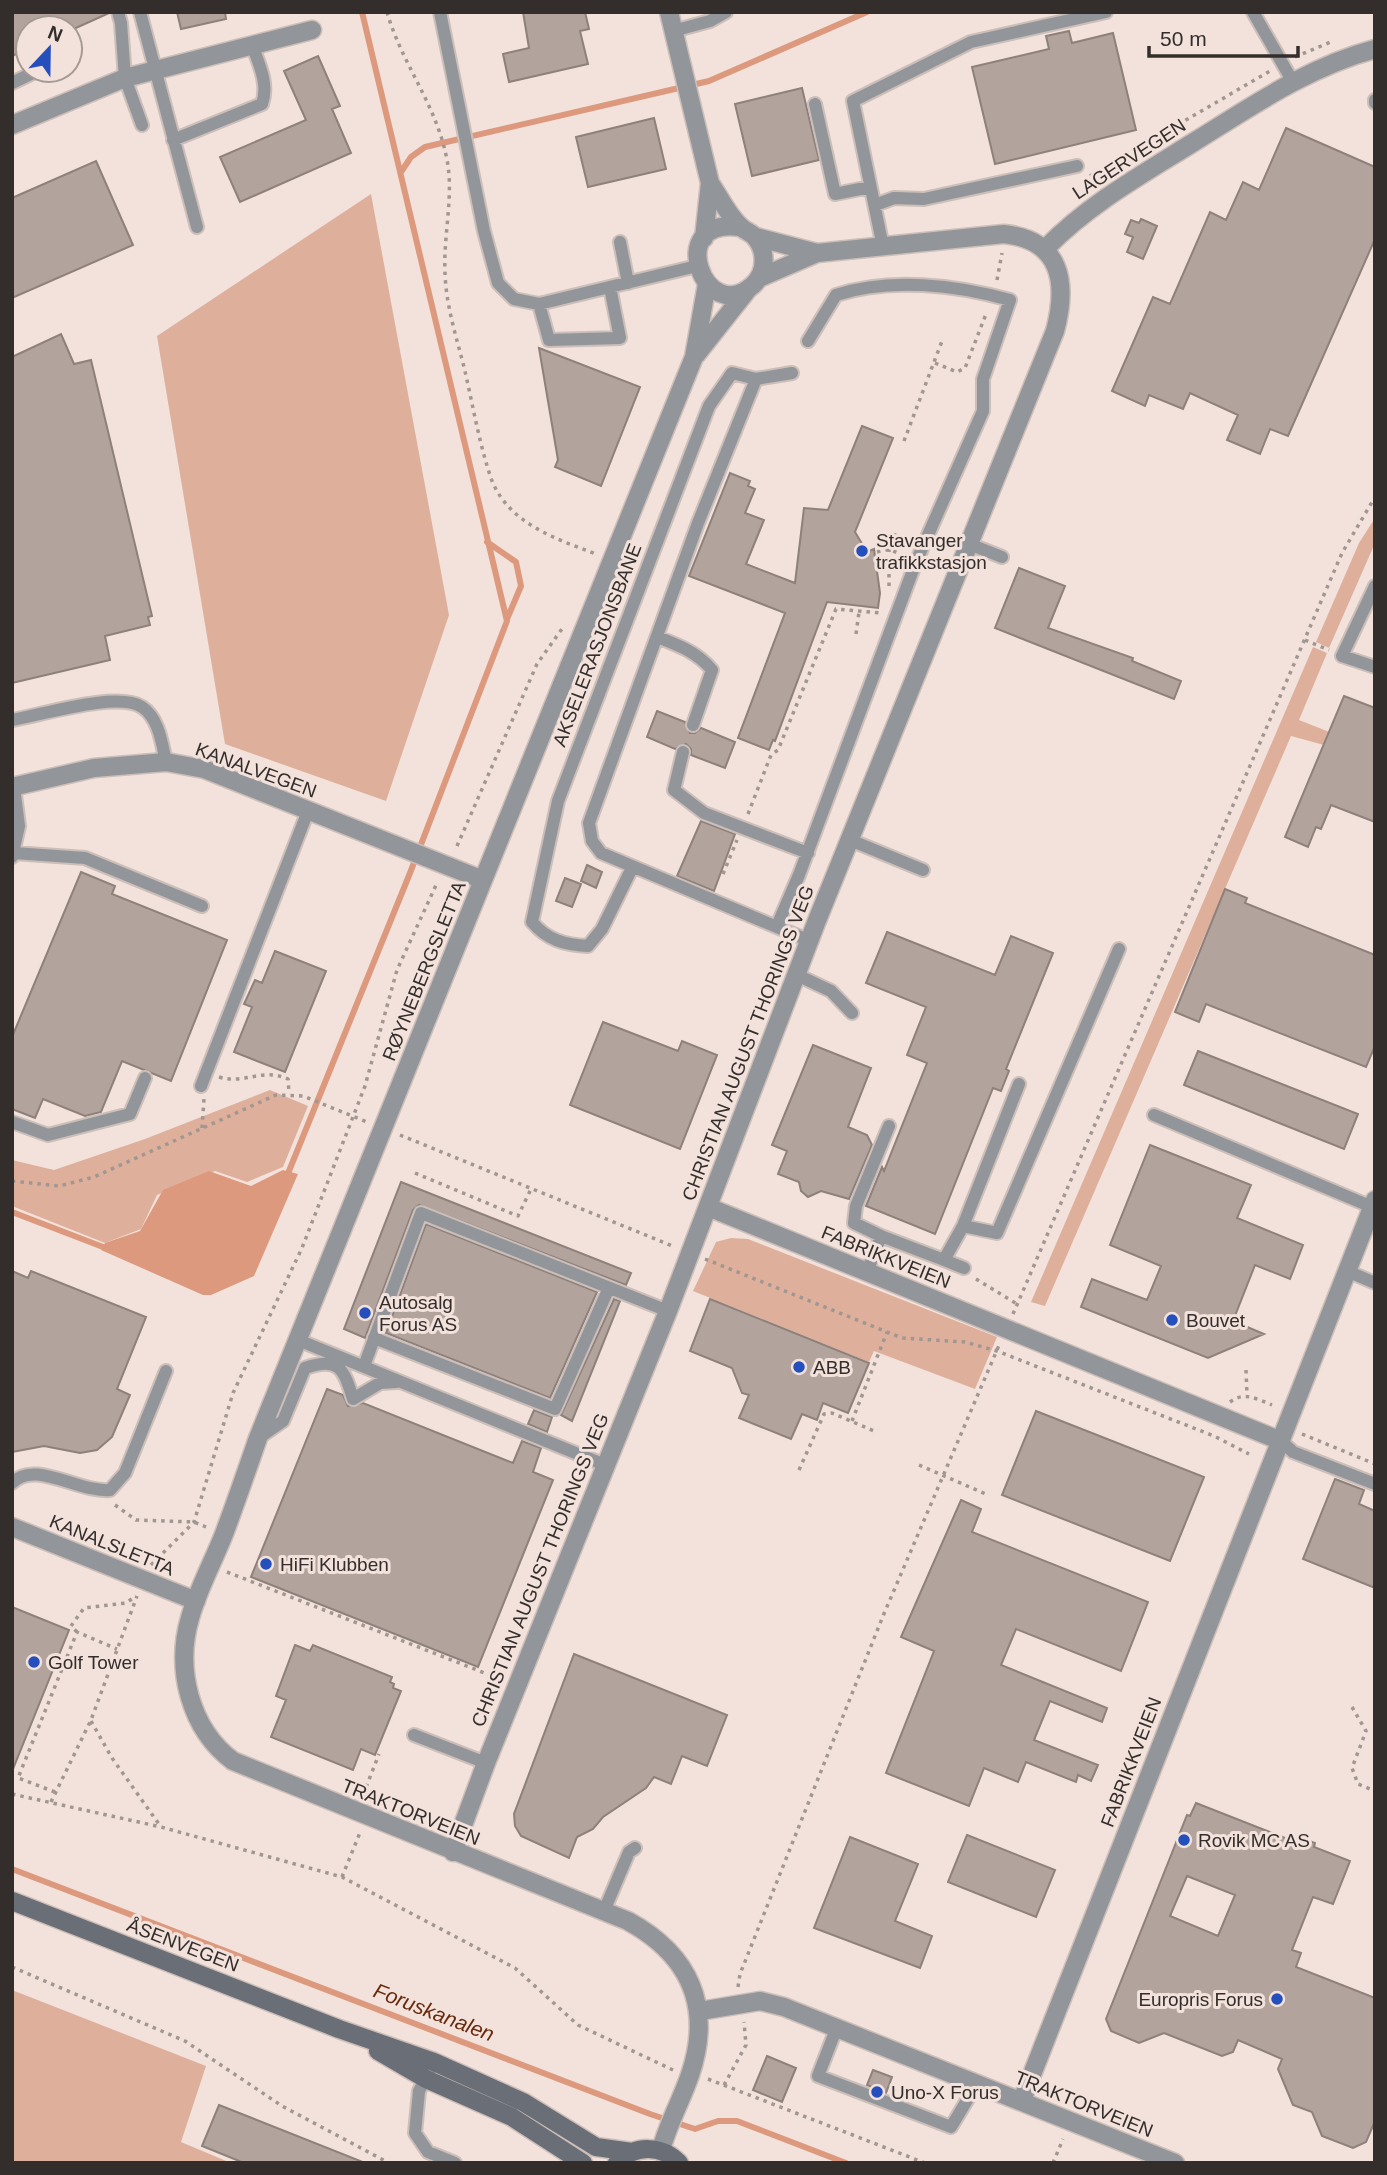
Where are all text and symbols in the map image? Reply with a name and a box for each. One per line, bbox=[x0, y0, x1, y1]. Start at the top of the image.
north arrow bbox=[14, 14, 84, 84]
scale bar bbox=[1149, 14, 1298, 58]
text: N bbox=[45, 21, 65, 46]
text: 50 m bbox=[1160, 27, 1207, 50]
street label: LAGERVEGEN bbox=[1069, 115, 1189, 203]
place label: Stavanger trafikkstasjon bbox=[876, 530, 987, 573]
street label: AKSELERASJONSBANE bbox=[549, 541, 645, 749]
marker: Stavanger trafikkstasjon bbox=[854, 543, 870, 559]
street label: KANALVEGEN bbox=[193, 738, 319, 802]
street label: RØYNEBERGSLETTA bbox=[378, 878, 470, 1064]
street label: CHRISTIAN AUGUST THORINGS VEG bbox=[678, 882, 818, 1204]
street label: FABRIKKVEIEN bbox=[818, 1222, 954, 1292]
place label: Autosalg Forus AS bbox=[379, 1292, 457, 1335]
marker: Autosalg Forus AS bbox=[357, 1305, 373, 1321]
place label: Bouvet bbox=[1186, 1310, 1246, 1331]
marker: Bouvet bbox=[1164, 1312, 1180, 1328]
place label: ABB bbox=[813, 1357, 851, 1378]
marker: ABB bbox=[791, 1359, 807, 1375]
street label: CHRISTIAN AUGUST THORINGS VEG bbox=[467, 1410, 613, 1730]
street label: KANALSLETTA bbox=[47, 1510, 178, 1580]
place label: HiFi Klubben bbox=[280, 1554, 389, 1575]
marker: HiFi Klubben bbox=[258, 1556, 274, 1572]
place label: Golf Tower bbox=[48, 1652, 139, 1673]
marker: Golf Tower bbox=[26, 1654, 42, 1670]
street label: FABRIKKVEIEN bbox=[1097, 1694, 1165, 1830]
street label: TRAKTORVEIEN bbox=[339, 1775, 483, 1849]
place label: Rovik MC AS bbox=[1198, 1830, 1310, 1851]
marker: Rovik MC AS bbox=[1176, 1832, 1192, 1848]
street label: ÅSENVEGEN bbox=[124, 1914, 242, 1976]
water label: Foruskanalen bbox=[370, 1978, 498, 2046]
place label: Europris Forus bbox=[1138, 1989, 1263, 2010]
marker: Europris Forus bbox=[1269, 1991, 1285, 2007]
street label: TRAKTORVEIEN bbox=[1012, 2067, 1156, 2141]
place label: Uno-X Forus bbox=[891, 2082, 999, 2103]
marker: Uno-X Forus bbox=[869, 2084, 885, 2100]

